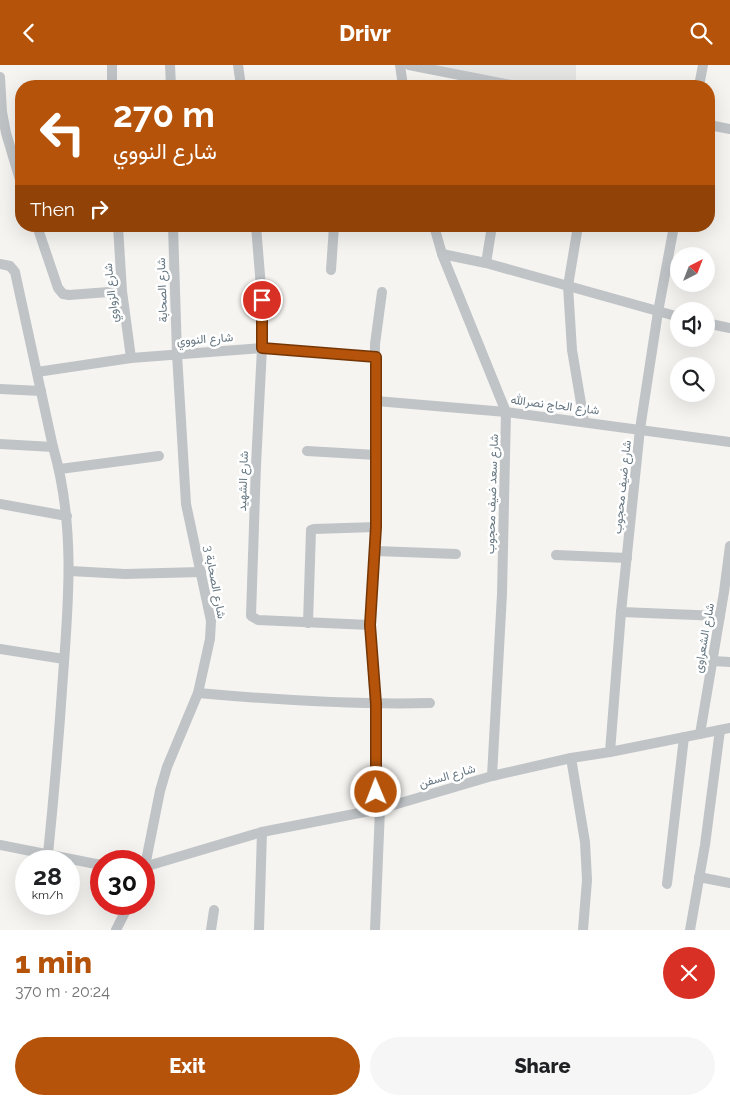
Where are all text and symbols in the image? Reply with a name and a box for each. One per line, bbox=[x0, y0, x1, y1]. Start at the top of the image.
icon: back bbox=[15, 19, 43, 47]
icon: search bbox=[687, 19, 715, 47]
text: Drivr bbox=[339, 20, 391, 46]
text: 270 m bbox=[113, 94, 215, 135]
icon: left bbox=[30, 100, 95, 165]
text: شارع النووي bbox=[113, 138, 217, 164]
icon: right bbox=[85, 195, 113, 223]
text: Then bbox=[30, 198, 75, 220]
north arrow bbox=[670, 247, 715, 293]
map controls bbox=[670, 247, 715, 402]
street label: شارع الصحابة bbox=[154, 257, 172, 323]
street label: شارع الزواوي bbox=[101, 262, 124, 323]
pin bbox=[241, 279, 283, 321]
icon: arrive bbox=[248, 286, 276, 314]
button: sound bbox=[670, 302, 715, 347]
street label: شارع النووي bbox=[176, 330, 234, 351]
button: search bbox=[670, 357, 715, 402]
street label: شارع الحاج نصرالله bbox=[510, 393, 600, 419]
street label: شارع سعد ضيف محجوب bbox=[483, 434, 503, 554]
street label: شارع ضيف محجوب bbox=[610, 439, 636, 535]
street label: شارع الشهيد bbox=[235, 451, 253, 511]
street label: شارع الصحابة 3 bbox=[199, 544, 229, 620]
street label: شارع الشعراوى bbox=[691, 602, 719, 674]
street label: شارع السفن bbox=[417, 761, 477, 793]
position arrow bbox=[349, 765, 401, 817]
speed limit sign: 30 bbox=[90, 850, 155, 915]
text: 28 bbox=[33, 861, 62, 891]
text: km/h bbox=[32, 888, 63, 902]
text: 1 min bbox=[15, 945, 92, 980]
button: close bbox=[663, 947, 715, 999]
text: 370 m · 20:24 bbox=[15, 982, 110, 1001]
button: Exit bbox=[15, 1037, 360, 1095]
button: Share bbox=[370, 1037, 715, 1095]

